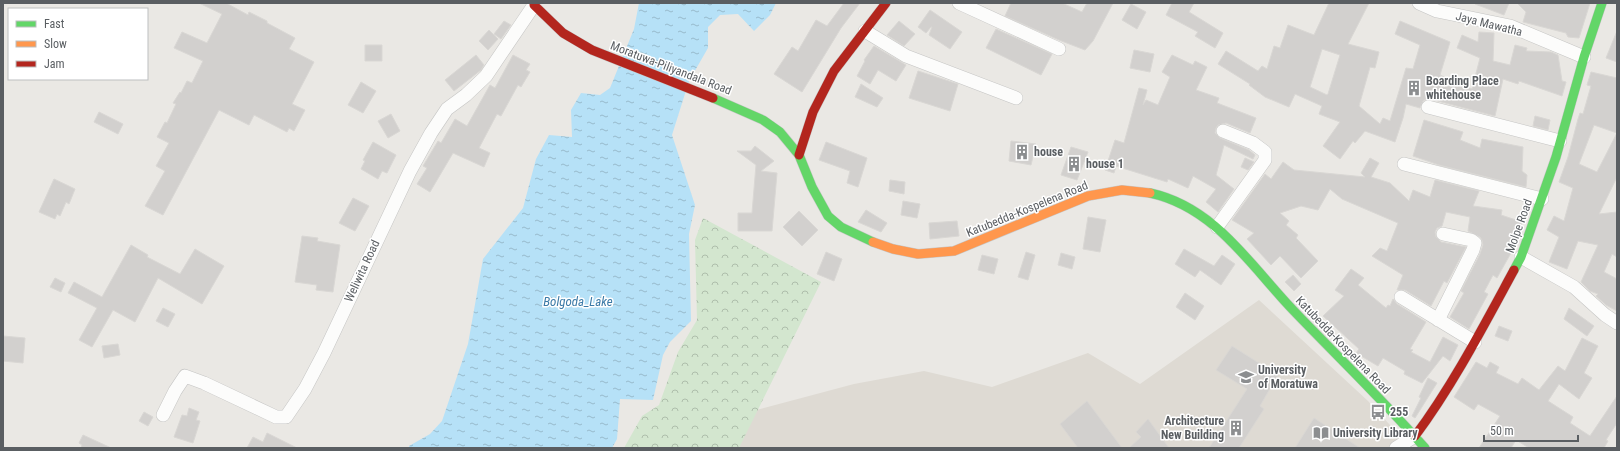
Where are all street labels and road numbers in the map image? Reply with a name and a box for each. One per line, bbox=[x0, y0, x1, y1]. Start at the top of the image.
street label: Jaya Mawatha bbox=[1454, 9, 1524, 39]
street label: Moratuwa-Piliyandala Road bbox=[608, 38, 734, 98]
street label: Katubedda-Kospelena Road bbox=[964, 178, 1090, 240]
street label: Molpe Road bbox=[1503, 197, 1535, 255]
street label: Weliwita Road bbox=[342, 238, 382, 304]
street label: Katubedda-Kospelena Road bbox=[1293, 293, 1393, 397]

